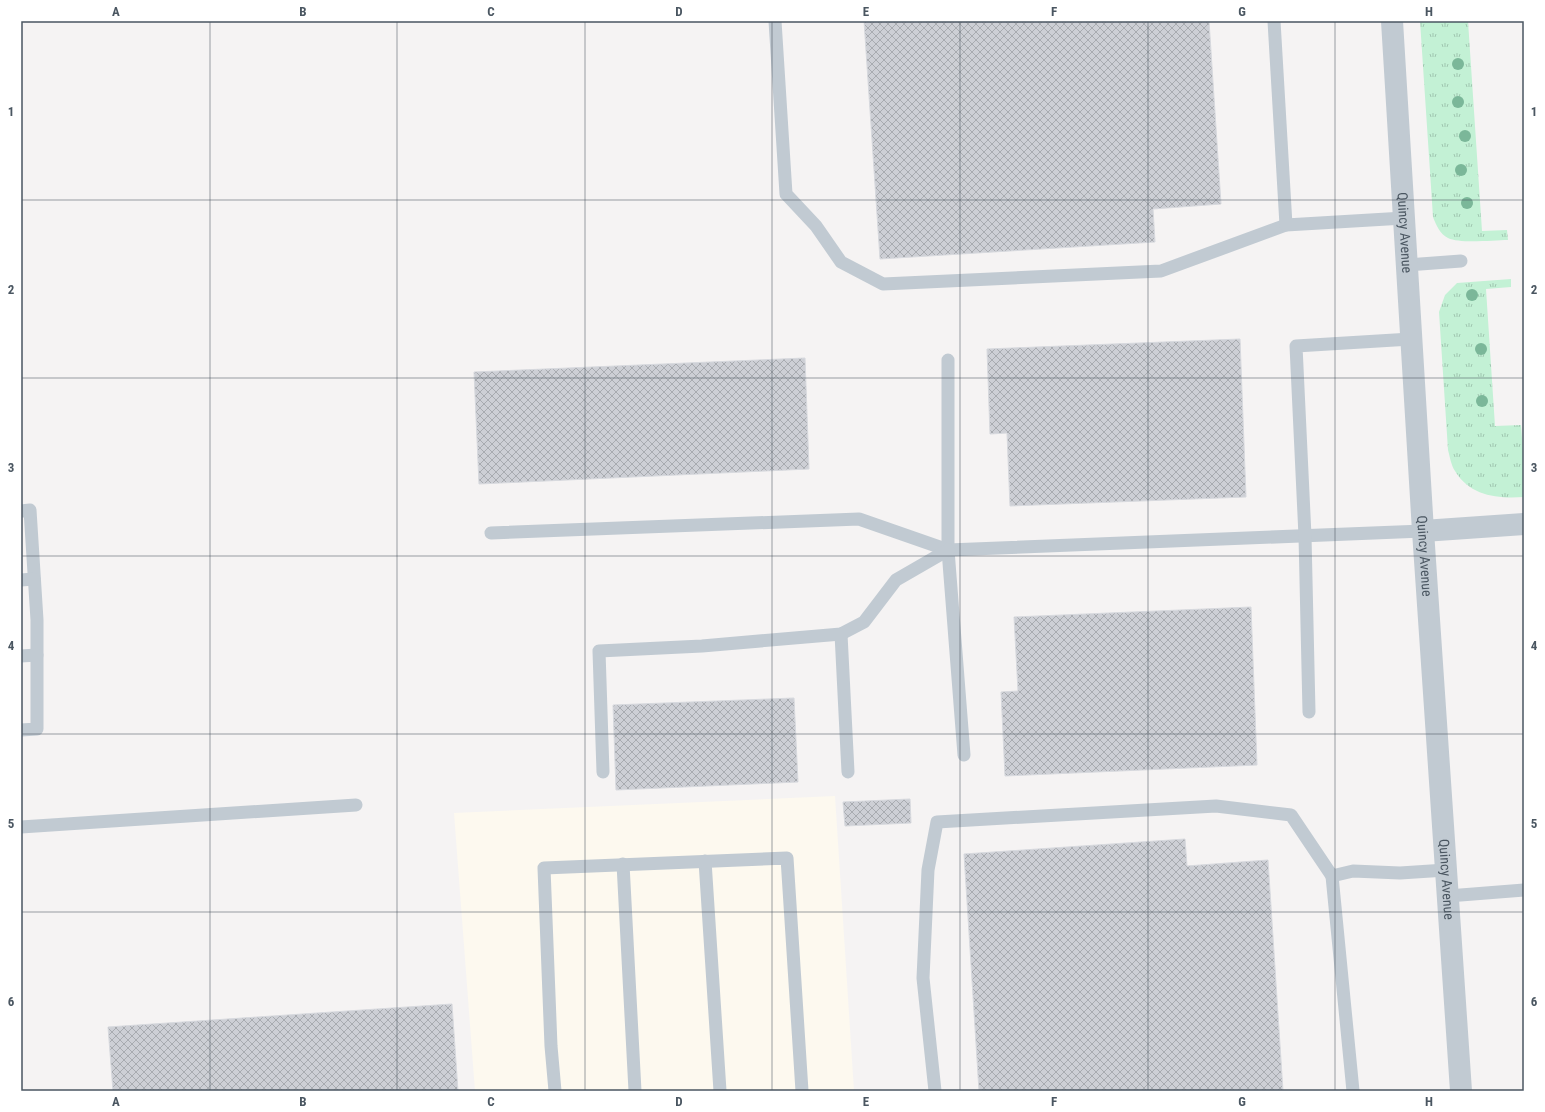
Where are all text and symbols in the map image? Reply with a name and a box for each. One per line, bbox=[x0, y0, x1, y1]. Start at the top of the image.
text: A bbox=[112, 4, 120, 19]
text: B bbox=[299, 4, 307, 19]
text: C bbox=[487, 4, 495, 19]
text: D bbox=[675, 4, 683, 19]
text: E bbox=[863, 4, 870, 19]
text: F bbox=[1051, 4, 1057, 19]
text: G bbox=[1238, 4, 1246, 19]
text: H bbox=[1425, 4, 1433, 19]
text: 1 bbox=[8, 104, 14, 119]
text: 1 bbox=[1531, 104, 1537, 119]
street label: Quincy Avenue bbox=[1394, 192, 1415, 274]
text: 2 bbox=[8, 282, 15, 297]
text: 2 bbox=[1531, 282, 1538, 297]
text: 3 bbox=[8, 460, 14, 475]
text: 3 bbox=[1531, 460, 1537, 475]
street label: Quincy Avenue bbox=[1414, 515, 1435, 597]
text: 4 bbox=[8, 638, 15, 653]
text: 4 bbox=[1531, 638, 1538, 653]
text: 5 bbox=[8, 816, 15, 831]
text: 5 bbox=[1531, 816, 1538, 831]
street label: Quincy Avenue bbox=[1436, 838, 1457, 921]
text: 6 bbox=[8, 994, 15, 1009]
text: 6 bbox=[1531, 994, 1538, 1009]
text: A bbox=[112, 1094, 120, 1109]
text: B bbox=[299, 1094, 307, 1109]
text: C bbox=[487, 1094, 495, 1109]
text: D bbox=[675, 1094, 683, 1109]
text: E bbox=[863, 1094, 870, 1109]
text: F bbox=[1051, 1094, 1057, 1109]
text: G bbox=[1238, 1094, 1246, 1109]
text: H bbox=[1425, 1094, 1433, 1109]

